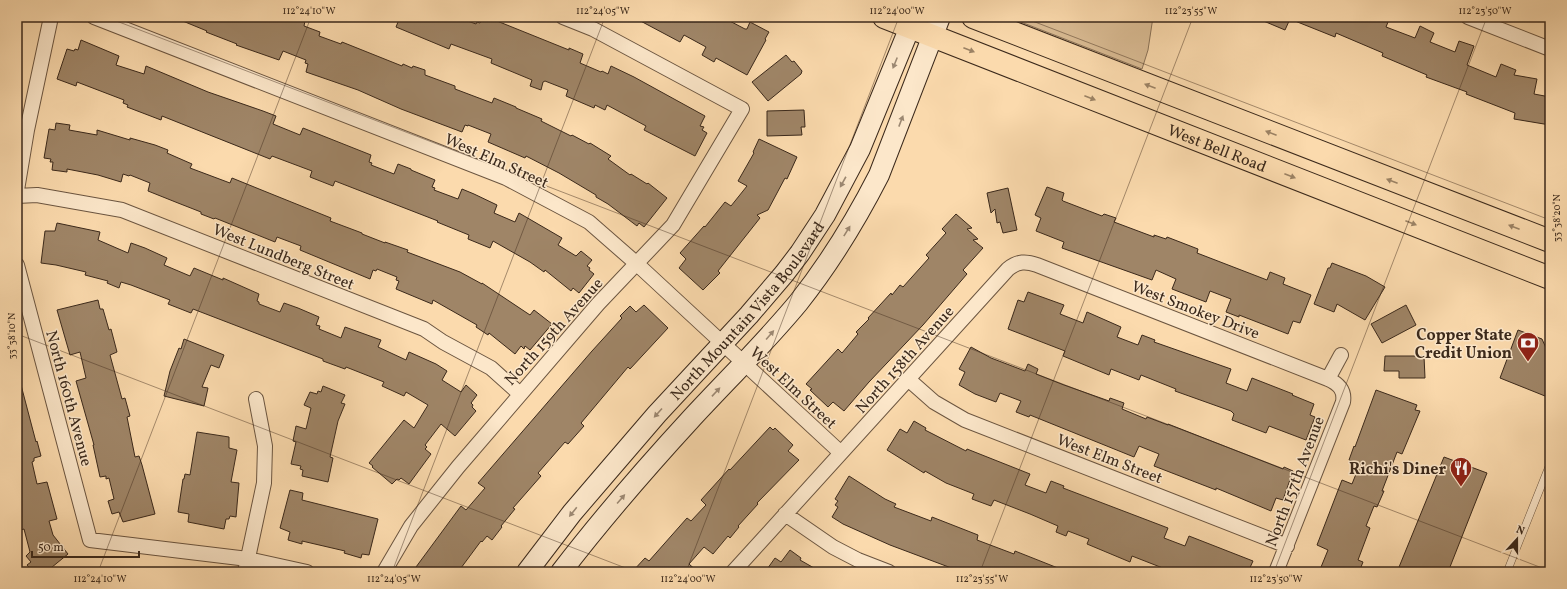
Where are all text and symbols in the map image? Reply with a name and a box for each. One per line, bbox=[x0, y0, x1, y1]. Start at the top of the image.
text: 112°24'10"W bbox=[283, 4, 335, 18]
text: 112°24'05"W bbox=[576, 4, 630, 18]
text: 112°24'00"W bbox=[869, 4, 925, 18]
text: 112°23'55"W bbox=[1165, 4, 1217, 18]
text: 112°23'50"W bbox=[1458, 4, 1512, 18]
one-way arrow bbox=[964, 48, 976, 54]
one-way arrow bbox=[892, 58, 898, 70]
one-way arrow bbox=[1144, 83, 1156, 89]
one-way arrow bbox=[1085, 95, 1097, 101]
one-way arrow bbox=[898, 114, 904, 126]
street label: West Bell Road bbox=[1164, 120, 1269, 179]
street label: West Elm Street bbox=[441, 129, 552, 195]
one-way arrow bbox=[1265, 130, 1277, 136]
one-way arrow bbox=[1284, 173, 1296, 179]
one-way arrow bbox=[840, 176, 846, 188]
one-way arrow bbox=[1386, 177, 1398, 183]
text: 33°38'20"N bbox=[1550, 193, 1564, 242]
street label: North Mountain Vista Boulevard bbox=[666, 218, 831, 406]
street label: West Lundberg Street bbox=[209, 219, 358, 296]
one-way arrow bbox=[1405, 221, 1417, 227]
one-way arrow bbox=[1507, 224, 1519, 230]
one-way arrow bbox=[844, 225, 851, 237]
street label: North 159th Avenue bbox=[500, 274, 609, 391]
street label: West Smokey Drive bbox=[1128, 276, 1263, 345]
street label: North 158th Avenue bbox=[851, 302, 960, 419]
text: 33°38'10"N bbox=[5, 312, 19, 359]
place label: Copper State Credit Union bbox=[1415, 325, 1512, 365]
street label: North 160th Avenue bbox=[39, 328, 97, 469]
one-way arrow bbox=[765, 330, 774, 340]
bank icon: Copper State Credit Union bbox=[1515, 330, 1541, 363]
street label: West Elm Street bbox=[744, 342, 841, 435]
one-way arrow bbox=[711, 387, 721, 397]
one-way arrow bbox=[654, 409, 663, 418]
street label: North 157th Avenue bbox=[1261, 413, 1331, 550]
street label: West Elm Street bbox=[1053, 430, 1166, 490]
restaurant icon: Richi's Diner bbox=[1448, 455, 1474, 488]
place label: Richi's Diner bbox=[1349, 459, 1446, 481]
one-way arrow bbox=[616, 494, 625, 503]
one-way arrow bbox=[569, 507, 578, 518]
north arrow bbox=[1497, 519, 1537, 559]
text: N bbox=[1514, 523, 1526, 539]
scale bar bbox=[32, 533, 139, 559]
text: 50 m bbox=[38, 540, 64, 556]
text: 112°24'10"W bbox=[74, 572, 126, 586]
text: 112°24'05"W bbox=[367, 572, 421, 586]
text: 112°24'00"W bbox=[660, 572, 716, 586]
text: 112°23'55"W bbox=[956, 572, 1008, 586]
text: 112°23'50"W bbox=[1249, 572, 1303, 586]

